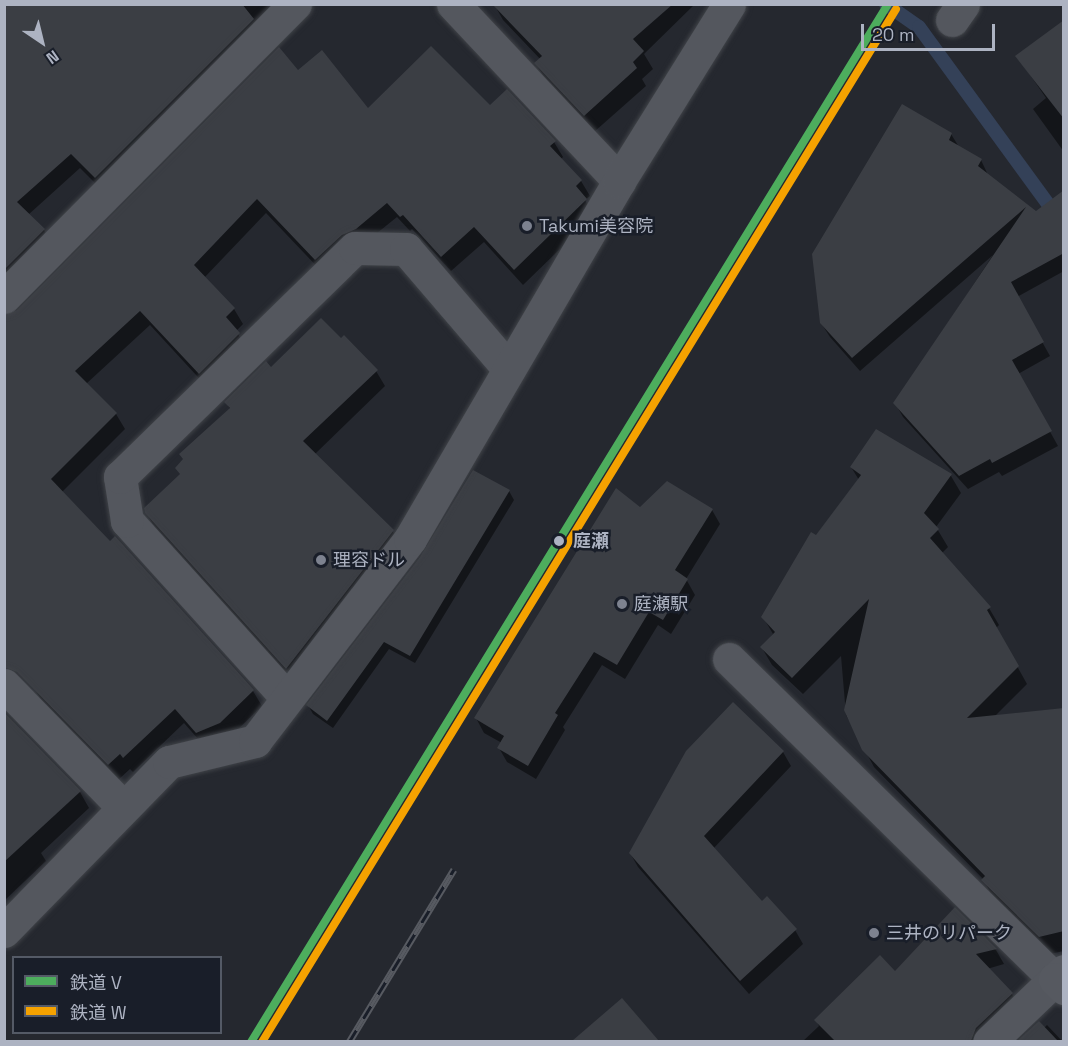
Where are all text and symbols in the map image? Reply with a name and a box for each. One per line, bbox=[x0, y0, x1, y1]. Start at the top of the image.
north arrow bbox=[12, 12, 72, 72]
scale bar bbox=[864, 12, 998, 50]
text: 20 m bbox=[872, 23, 915, 46]
text: N bbox=[42, 45, 63, 69]
place label: Takumi美容院 bbox=[539, 215, 653, 237]
marker: Takumi美容院 bbox=[520, 219, 534, 233]
place label: 庭瀬 bbox=[573, 530, 609, 552]
marker: 庭瀬 bbox=[550, 532, 568, 550]
place label: 理容ドル bbox=[333, 549, 405, 571]
marker: 理容ドル bbox=[314, 553, 328, 567]
place label: 庭瀬駅 bbox=[634, 593, 688, 615]
marker: 庭瀬駅 bbox=[615, 597, 629, 611]
place label: 三井のリパーク bbox=[886, 922, 1012, 944]
marker: 三井のリパーク bbox=[867, 926, 881, 940]
legend bbox=[12, 956, 222, 1034]
text: 鉄道 V bbox=[70, 971, 122, 994]
text: 鉄道 W bbox=[70, 1001, 126, 1024]

